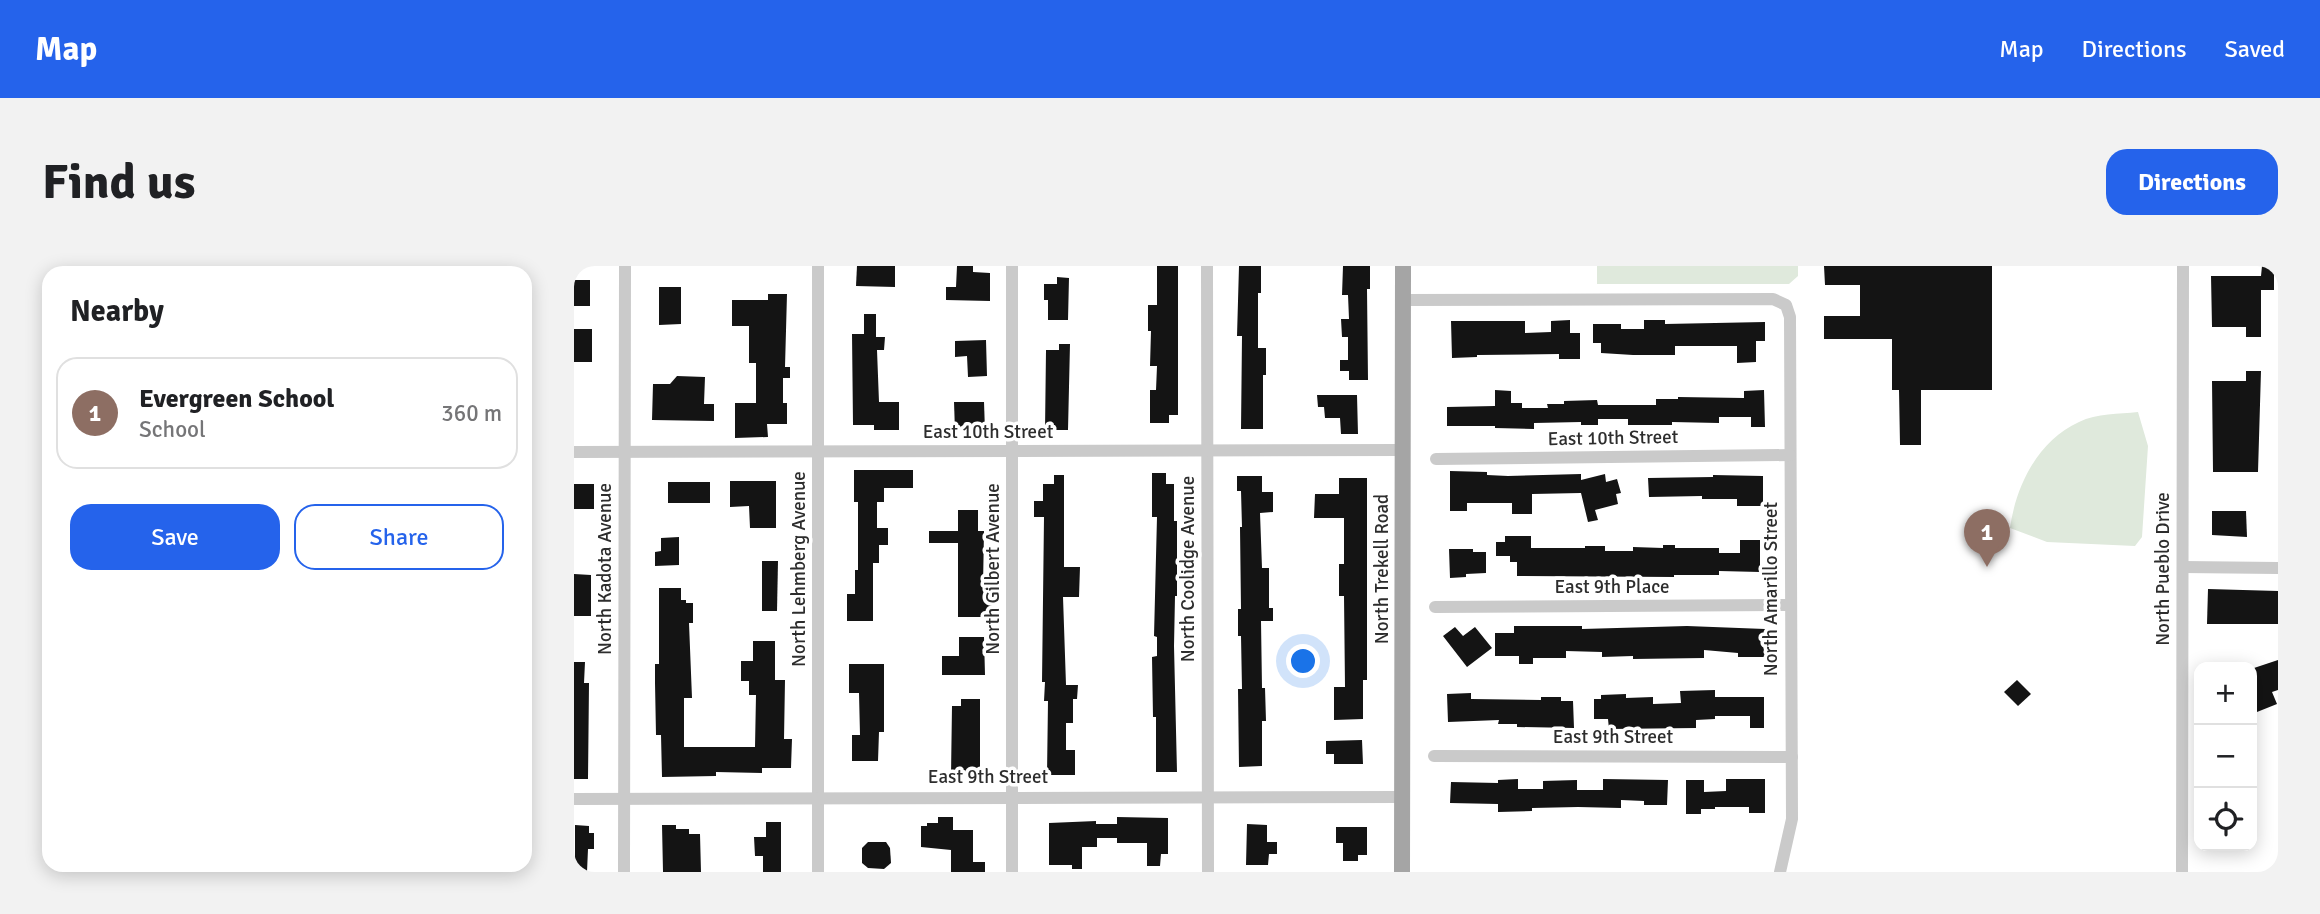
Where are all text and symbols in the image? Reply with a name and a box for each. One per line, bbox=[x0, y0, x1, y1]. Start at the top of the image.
text: Map bbox=[35, 29, 97, 70]
text: Map bbox=[1999, 34, 2044, 64]
text: Directions bbox=[2082, 34, 2187, 64]
text: Saved bbox=[2225, 34, 2285, 64]
button: Directions bbox=[2106, 149, 2278, 215]
text: Find us bbox=[42, 152, 195, 212]
text: Nearby bbox=[70, 293, 164, 330]
text: Evergreen School bbox=[139, 383, 335, 415]
text: 1 bbox=[89, 399, 101, 428]
text: 360 m bbox=[441, 399, 502, 428]
text: School bbox=[139, 415, 206, 444]
street label: East 10th Street bbox=[923, 420, 1054, 444]
street label: East 10th Street bbox=[1548, 425, 1679, 451]
street label: North Lehmberg Avenue bbox=[787, 471, 811, 667]
street label: North Coolidge Avenue bbox=[1176, 476, 1200, 662]
street label: North Kadota Avenue bbox=[593, 483, 617, 655]
street label: North Gilbert Avenue bbox=[981, 483, 1005, 655]
street label: North Pueblo Drive bbox=[2151, 492, 2175, 646]
street label: North Trekell Road bbox=[1370, 494, 1394, 644]
street label: North Amarillo Street bbox=[1759, 501, 1783, 676]
button: Save bbox=[70, 504, 280, 570]
button: Share bbox=[294, 504, 504, 570]
pin: 1 bbox=[1964, 509, 2010, 567]
street label: East 9th Place bbox=[1554, 575, 1670, 599]
your location bbox=[1286, 644, 1320, 678]
map controls bbox=[2194, 662, 2257, 851]
button: + bbox=[2194, 662, 2257, 725]
street label: East 9th Street bbox=[1553, 725, 1674, 749]
button: − bbox=[2194, 725, 2257, 788]
street label: East 9th Street bbox=[928, 765, 1049, 789]
button: locate bbox=[2194, 788, 2257, 851]

